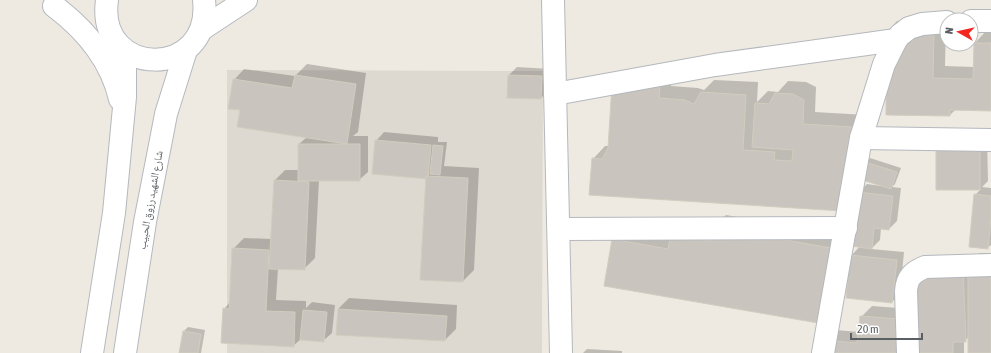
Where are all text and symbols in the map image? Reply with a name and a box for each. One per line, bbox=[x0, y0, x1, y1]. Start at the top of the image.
north arrow bbox=[939, 12, 979, 52]
text: N bbox=[943, 27, 955, 35]
street label: شارع الشهيد رزوق الحبيب bbox=[135, 150, 166, 251]
scale bar bbox=[851, 315, 922, 341]
text: 20 m bbox=[857, 322, 879, 336]

